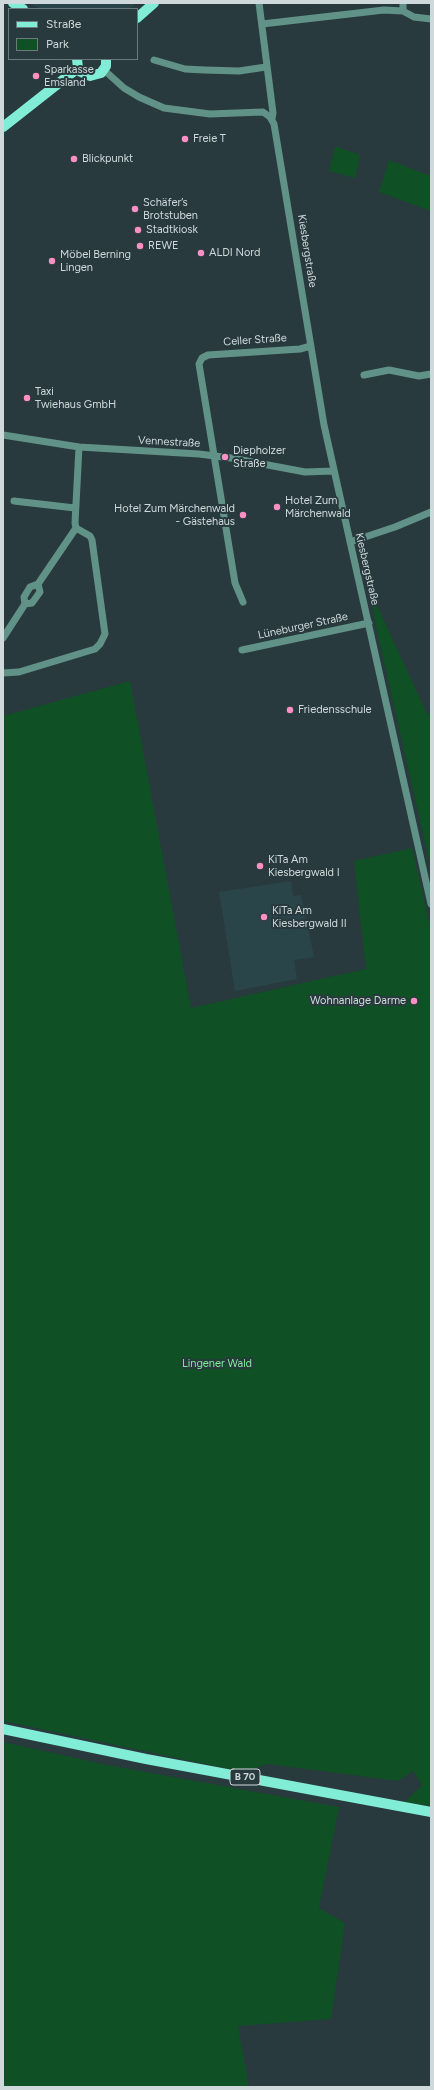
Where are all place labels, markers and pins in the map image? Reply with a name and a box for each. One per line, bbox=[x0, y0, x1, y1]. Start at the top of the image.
place label: Sparkasse Emsland bbox=[44, 63, 94, 89]
marker: Sparkasse Emsland bbox=[31, 71, 41, 81]
place label: Freie T bbox=[193, 132, 226, 146]
marker: Freie T bbox=[180, 134, 190, 144]
place label: Blickpunkt bbox=[82, 152, 133, 166]
marker: Blickpunkt bbox=[69, 154, 79, 164]
place label: Schäfer’s Brotstuben bbox=[143, 196, 198, 222]
marker: Schäfer’s Brotstuben bbox=[130, 204, 140, 214]
place label: Stadtkiosk bbox=[146, 223, 198, 237]
marker: Stadtkiosk bbox=[133, 225, 143, 235]
place label: REWE bbox=[148, 239, 178, 253]
marker: REWE bbox=[135, 241, 145, 251]
place label: ALDI Nord bbox=[209, 246, 260, 260]
place label: Möbel Berning Lingen bbox=[60, 248, 131, 274]
marker: ALDI Nord bbox=[196, 248, 206, 258]
marker: Möbel Berning Lingen bbox=[47, 256, 57, 266]
place label: Taxi Twiehaus GmbH bbox=[35, 385, 116, 411]
marker: Taxi Twiehaus GmbH bbox=[22, 393, 32, 403]
place label: Diepholzer Straße bbox=[233, 444, 286, 470]
marker: Diepholzer Straße bbox=[220, 452, 230, 462]
place label: Hotel Zum Märchenwald bbox=[285, 494, 351, 520]
place label: Hotel Zum Märchenwald - Gästehaus bbox=[114, 502, 235, 528]
marker: Hotel Zum Märchenwald bbox=[272, 502, 282, 512]
marker: Hotel Zum Märchenwald - Gästehaus bbox=[238, 510, 248, 520]
place label: Friedensschule bbox=[298, 703, 372, 717]
marker: Friedensschule bbox=[285, 705, 295, 715]
place label: KiTa Am Kiesbergwald I bbox=[268, 853, 340, 879]
marker: KiTa Am Kiesbergwald I bbox=[255, 861, 265, 871]
place label: KiTa Am Kiesbergwald II bbox=[272, 904, 347, 930]
marker: KiTa Am Kiesbergwald II bbox=[259, 912, 269, 922]
place label: Wohnanlage Darme bbox=[310, 994, 406, 1008]
marker: Wohnanlage Darme bbox=[409, 996, 419, 1006]

